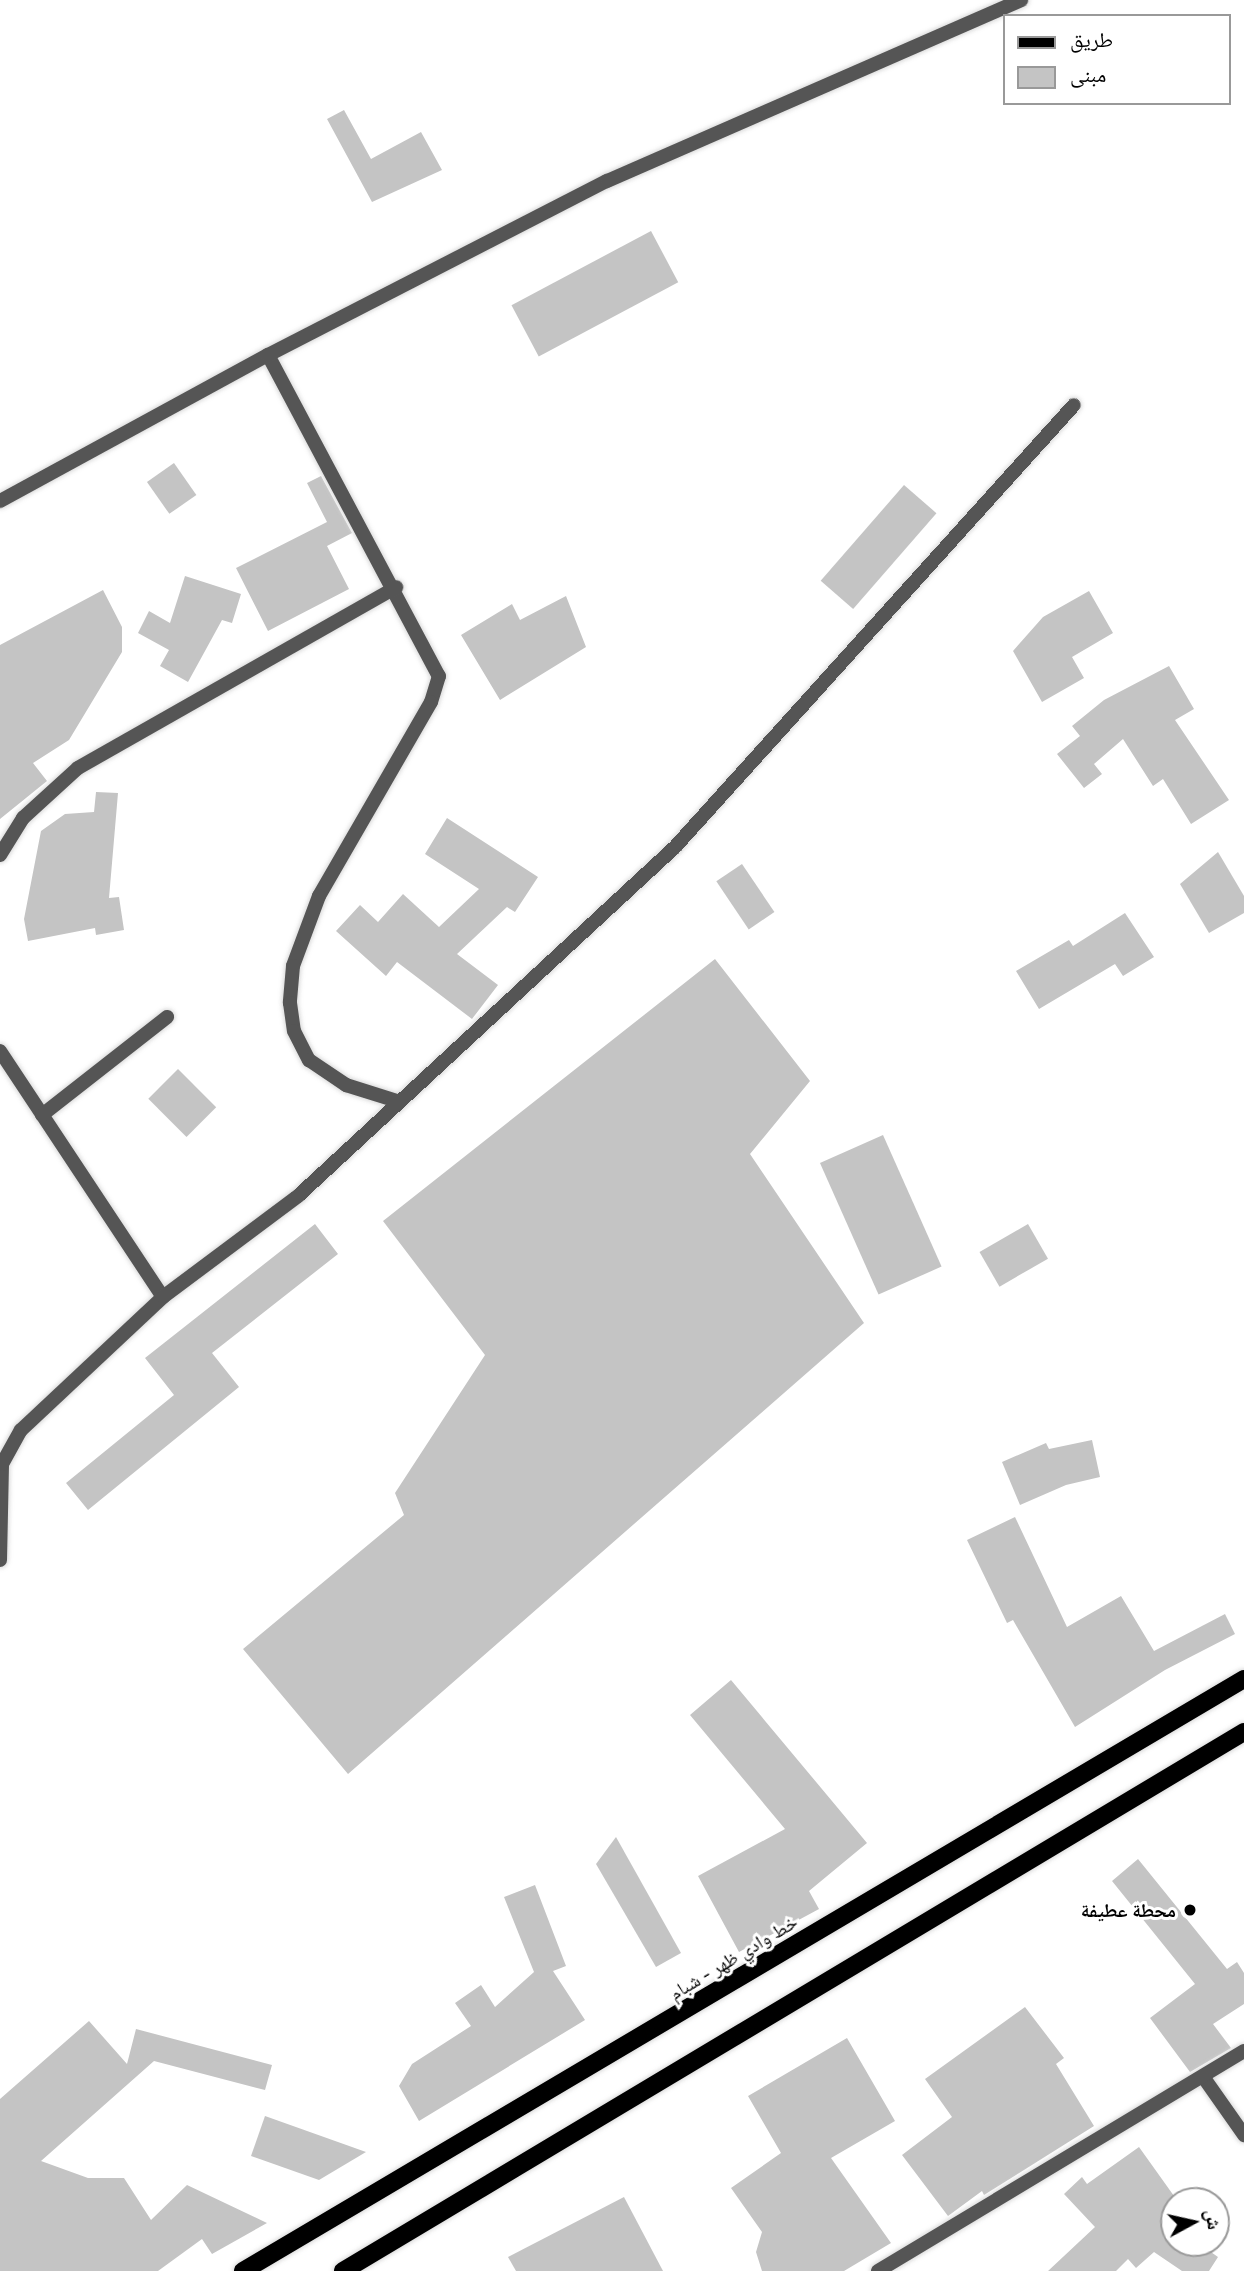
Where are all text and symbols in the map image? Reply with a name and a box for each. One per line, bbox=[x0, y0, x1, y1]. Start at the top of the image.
legend bbox=[1002, 14, 1230, 105]
text: طريق bbox=[1070, 26, 1113, 52]
text: مبنى bbox=[1070, 61, 1106, 87]
place label: محطة عطيفة bbox=[1081, 1899, 1176, 1921]
marker: محطة عطيفة bbox=[1182, 1902, 1198, 1918]
street label: خط وادي ظهر - شبام bbox=[665, 1910, 801, 2004]
north arrow bbox=[1160, 2187, 1230, 2257]
text: ش bbox=[1202, 2208, 1227, 2231]

